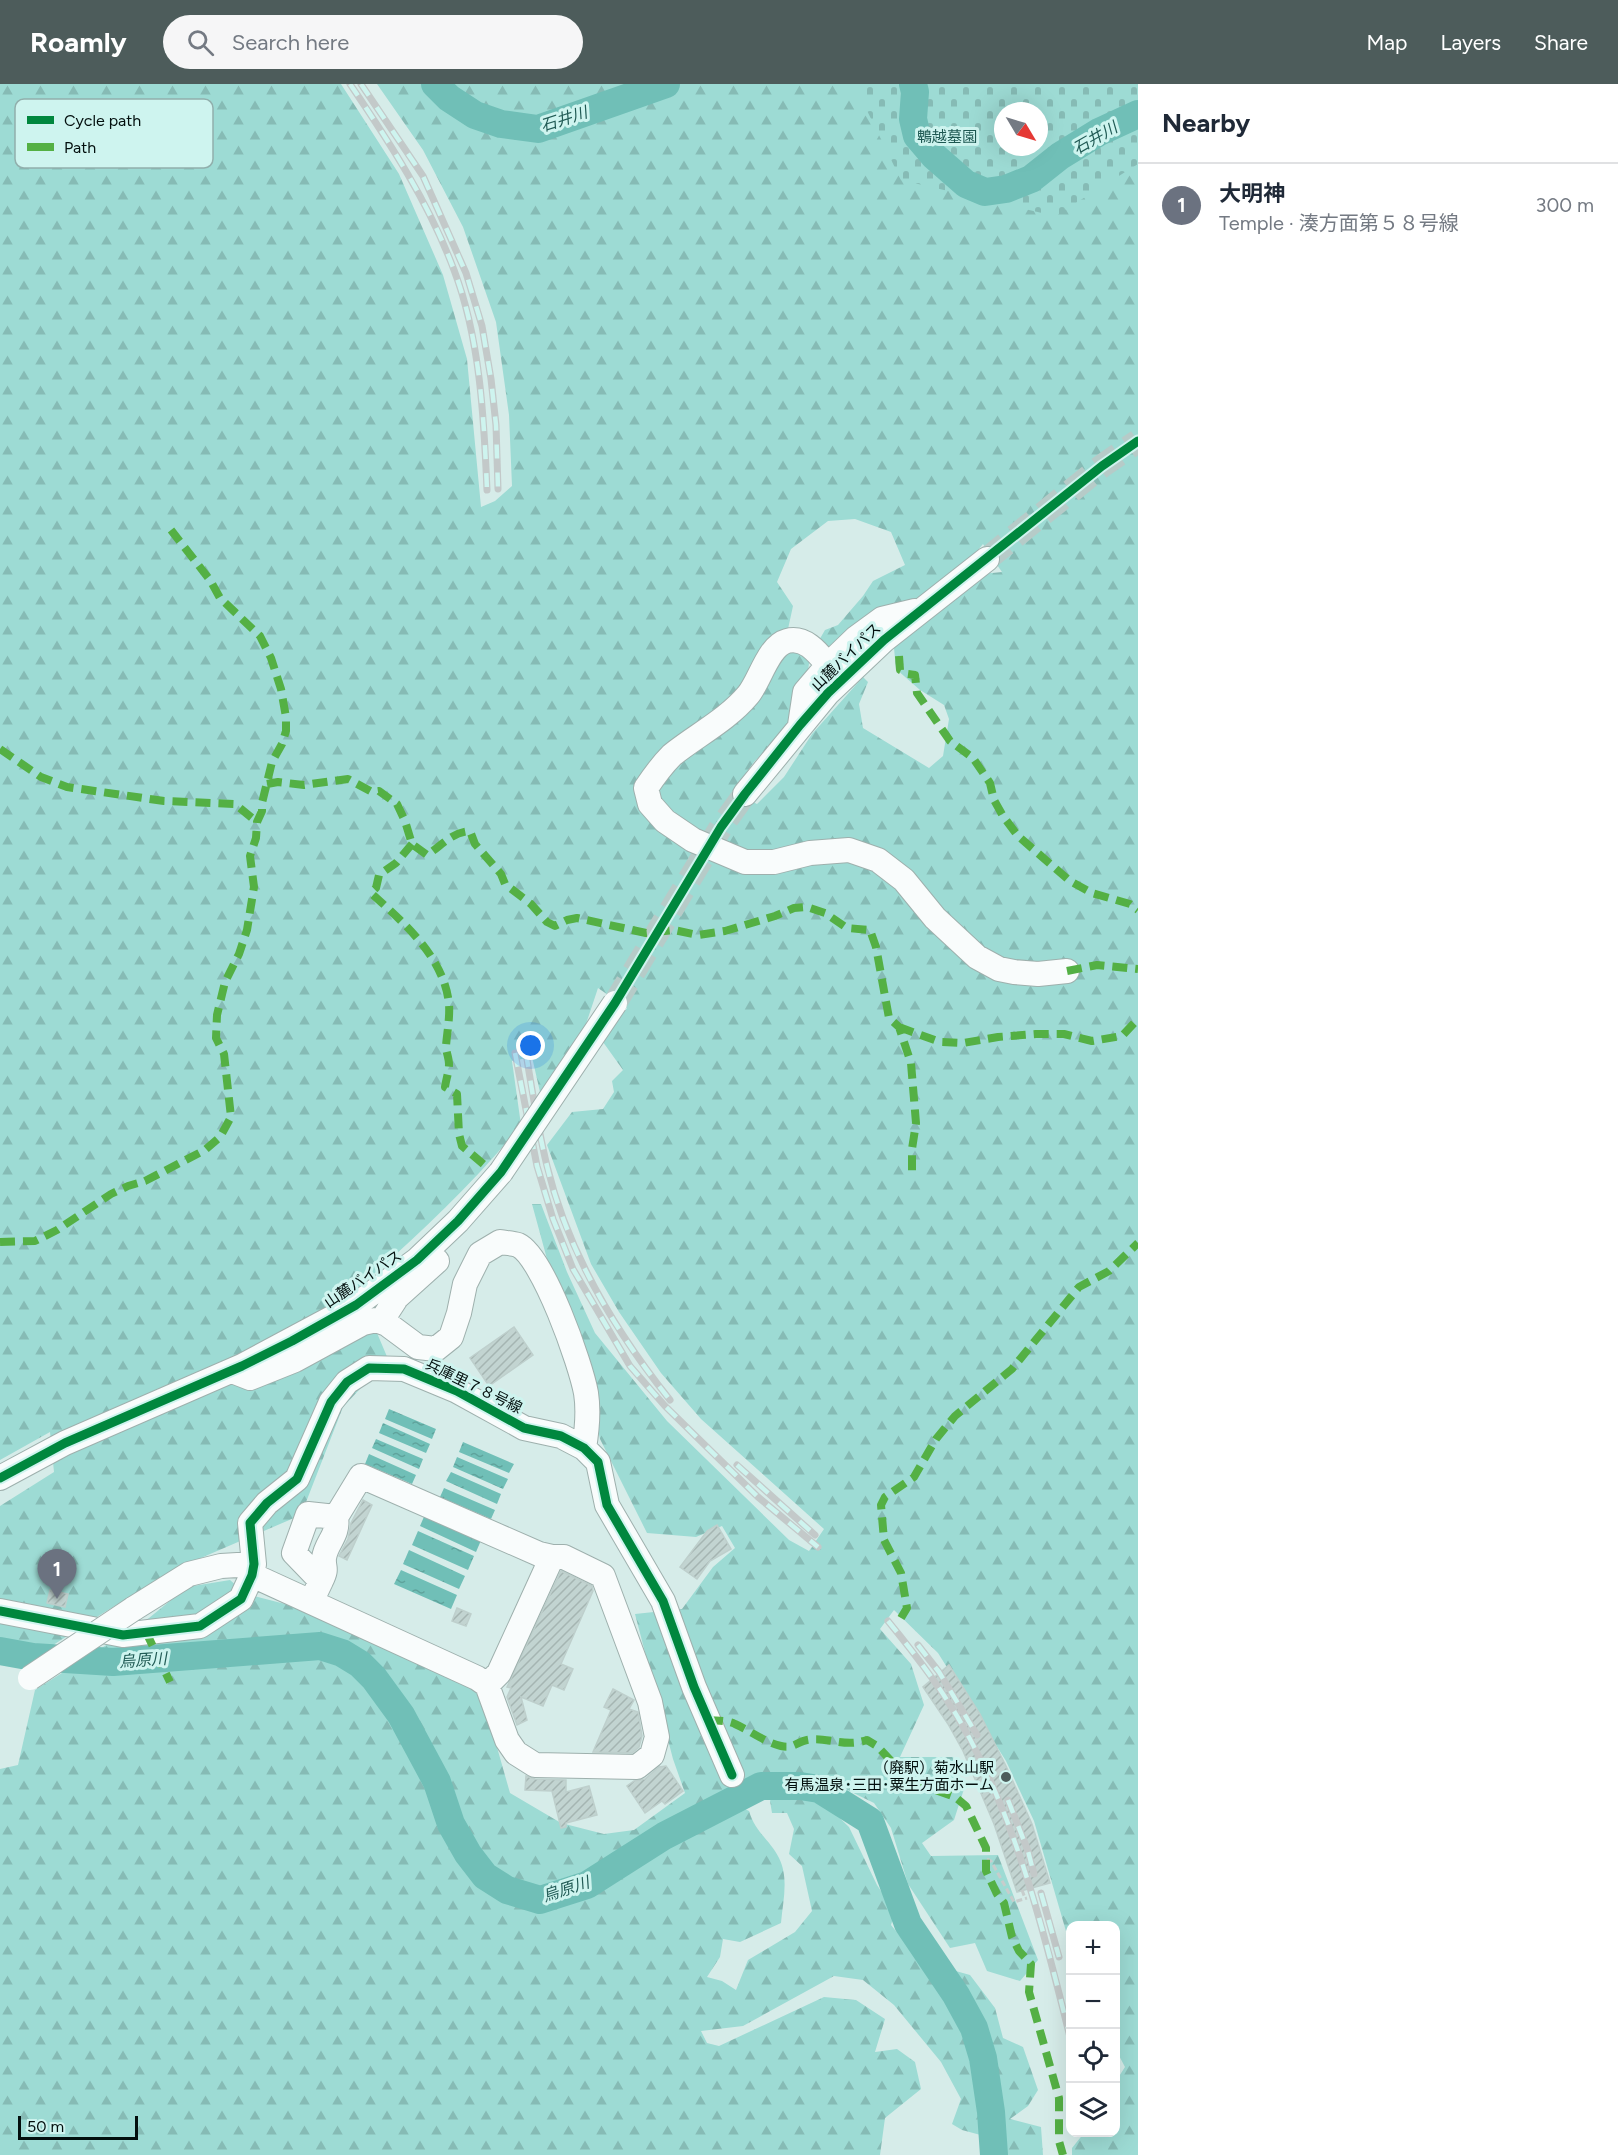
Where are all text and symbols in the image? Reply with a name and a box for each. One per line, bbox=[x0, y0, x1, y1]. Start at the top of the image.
search box bbox=[163, 15, 583, 69]
text: Roamly bbox=[30, 25, 127, 59]
icon: search bbox=[184, 26, 217, 59]
text: Search here bbox=[232, 29, 349, 56]
text: Map bbox=[1367, 30, 1407, 55]
text: Layers bbox=[1440, 30, 1501, 55]
text: Share bbox=[1534, 30, 1588, 55]
legend bbox=[15, 99, 213, 168]
water label: 石井川 bbox=[538, 102, 592, 135]
north arrow bbox=[994, 102, 1048, 156]
text: Nearby bbox=[1162, 107, 1250, 139]
text: Cycle path bbox=[64, 111, 141, 130]
water label: 石井川 bbox=[1069, 117, 1122, 158]
park label: 鵯越墓園 bbox=[917, 128, 977, 146]
text: Path bbox=[64, 138, 96, 157]
text: 大明神 bbox=[1219, 180, 1285, 207]
text: 1 bbox=[1177, 193, 1186, 217]
text: 300 m bbox=[1536, 193, 1594, 217]
text: Temple · 湊方面第５８号線 bbox=[1219, 211, 1459, 235]
street label: 山麓バイパス bbox=[807, 619, 885, 695]
your location bbox=[516, 1031, 545, 1060]
street label: 山麓バイパス bbox=[321, 1246, 405, 1312]
street label: 兵庫里７８号線 bbox=[423, 1355, 525, 1417]
pin: 1 bbox=[38, 1550, 76, 1599]
water label: 烏原川 bbox=[118, 1649, 170, 1671]
place label: （廃駅）菊水山駅 有馬温泉･三田･粟生方面ホーム bbox=[784, 1759, 994, 1794]
marker: （廃駅）菊水山駅 有馬温泉･三田･粟生方面ホーム bbox=[999, 1770, 1013, 1784]
water label: 烏原川 bbox=[540, 1872, 594, 1905]
map controls bbox=[1066, 1921, 1120, 2137]
button: + bbox=[1066, 1921, 1120, 1975]
button: − bbox=[1066, 1975, 1120, 2029]
button: locate bbox=[1066, 2029, 1120, 2083]
button: layers bbox=[1066, 2083, 1120, 2137]
scale bar bbox=[18, 2113, 138, 2140]
text: 50 m bbox=[27, 2117, 64, 2136]

